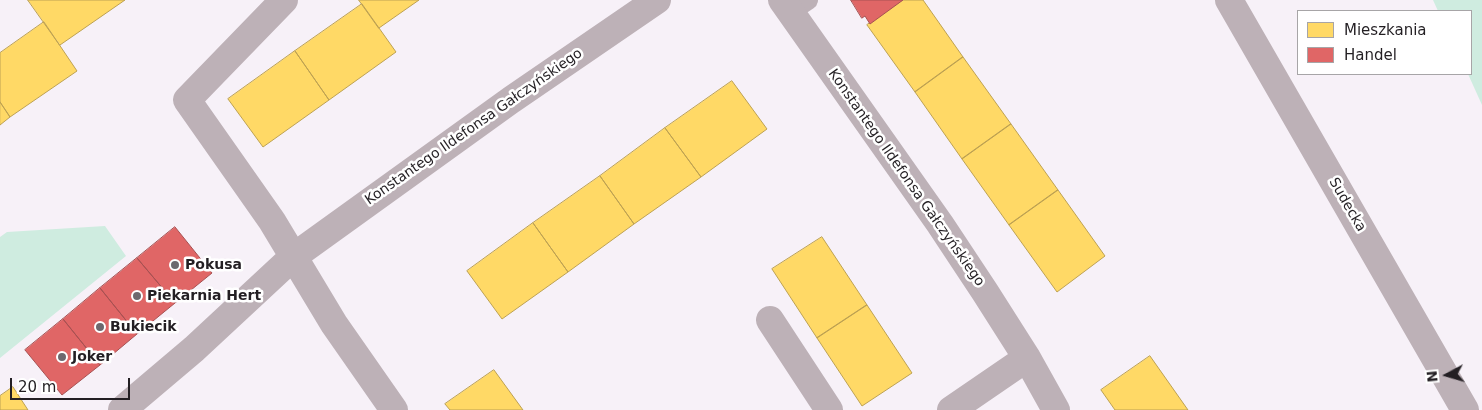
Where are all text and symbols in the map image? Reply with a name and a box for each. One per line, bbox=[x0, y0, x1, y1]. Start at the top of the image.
legend bbox=[1297, 10, 1472, 75]
text: Mieszkania bbox=[1344, 21, 1427, 39]
street label: Konstantego Ildefonsa Gałczyńskiego bbox=[362, 45, 586, 209]
text: Handel bbox=[1344, 46, 1397, 64]
street label: Konstantego Ildefonsa Gałczyńskiego bbox=[824, 66, 988, 290]
street label: Sudecka bbox=[1325, 175, 1369, 235]
place label: Pokusa bbox=[185, 257, 242, 273]
marker: Pokusa bbox=[169, 259, 181, 271]
place label: Piekarnia Hert bbox=[147, 288, 261, 304]
marker: Piekarnia Hert bbox=[131, 290, 143, 302]
place label: Bukiecik bbox=[110, 319, 177, 335]
marker: Bukiecik bbox=[94, 321, 106, 333]
place label: Joker bbox=[72, 349, 112, 365]
north arrow bbox=[1422, 350, 1472, 400]
marker: Joker bbox=[56, 351, 68, 363]
scale bar bbox=[12, 368, 132, 400]
text: N bbox=[1424, 370, 1441, 383]
text: 20 m bbox=[18, 378, 56, 396]

